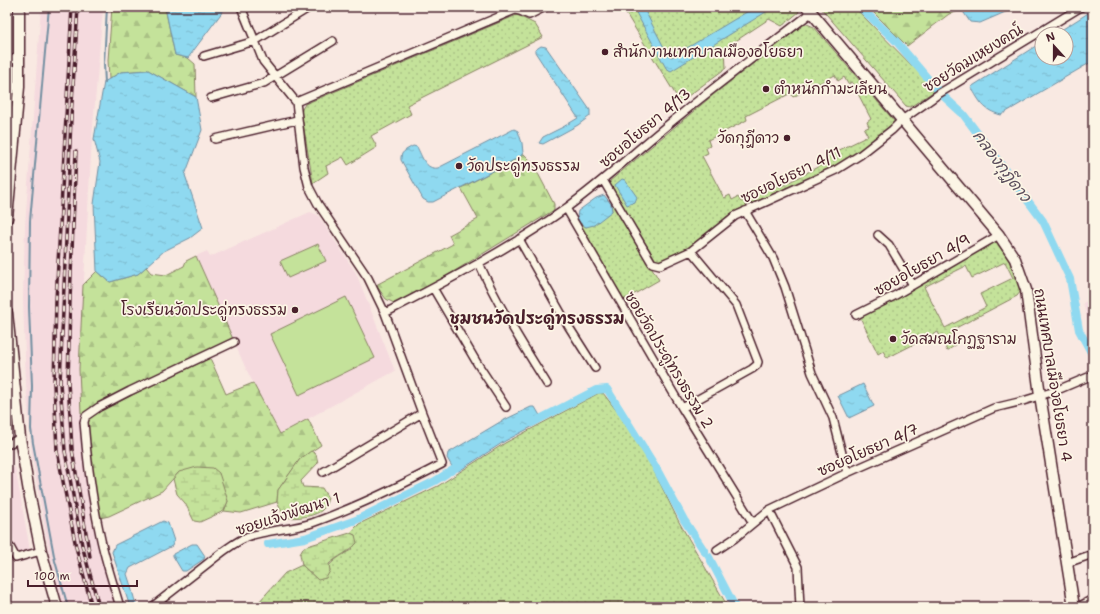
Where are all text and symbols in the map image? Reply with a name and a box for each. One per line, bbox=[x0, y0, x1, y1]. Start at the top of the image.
street label: ซอยวัดมเหยงคณ์ bbox=[919, 19, 1027, 97]
north arrow bbox=[1034, 26, 1074, 66]
text: N bbox=[1044, 28, 1058, 46]
place label: สำนักงานเทศบาลเมืองอโยธยา bbox=[613, 42, 803, 62]
marker: สำนักงานเทศบาลเมืองอโยธยา bbox=[600, 47, 610, 57]
place label: ตำหนักกำมะเลียน bbox=[774, 79, 887, 99]
street label: ซอยอโยธยา 4/13 bbox=[595, 84, 695, 172]
marker: ตำหนักกำมะเลียน bbox=[761, 84, 771, 94]
water label: คลองกุฎีดาว bbox=[967, 126, 1037, 209]
place label: วัดกุฎีดาว bbox=[717, 128, 779, 149]
marker: วัดกุฎีดาว bbox=[782, 133, 792, 143]
street label: ซอยอโยธยา 4/11 bbox=[737, 142, 845, 208]
place label: วัดประดู่ทรงธรรม bbox=[467, 156, 580, 177]
marker: วัดประดู่ทรงธรรม bbox=[454, 161, 464, 171]
street label: ซอยอโยธยา 4/9 bbox=[870, 229, 974, 301]
street label: ถนนเทศบาลเมืองอโยธยา 4 bbox=[1029, 287, 1077, 463]
street label: ซอยวัดประดู่ทรงธรรม 2 bbox=[619, 288, 718, 433]
place label: โรงเรียนวัดประดู่ทรงธรรม bbox=[121, 300, 287, 321]
marker: โรงเรียนวัดประดู่ทรงธรรม bbox=[290, 305, 300, 315]
district label: ชุมชนวัดประดู่ทรงธรรม bbox=[450, 308, 624, 331]
place label: วัดสมณโกฏฐาราม bbox=[901, 329, 1017, 349]
marker: วัดสมณโกฏฐาราม bbox=[888, 334, 898, 344]
street label: ซอยอโยธยา 4/7 bbox=[814, 419, 922, 481]
street label: ซอยแจ้งพัฒนา 1 bbox=[233, 488, 343, 540]
scale bar bbox=[28, 562, 137, 588]
text: 100 m bbox=[34, 568, 70, 584]

